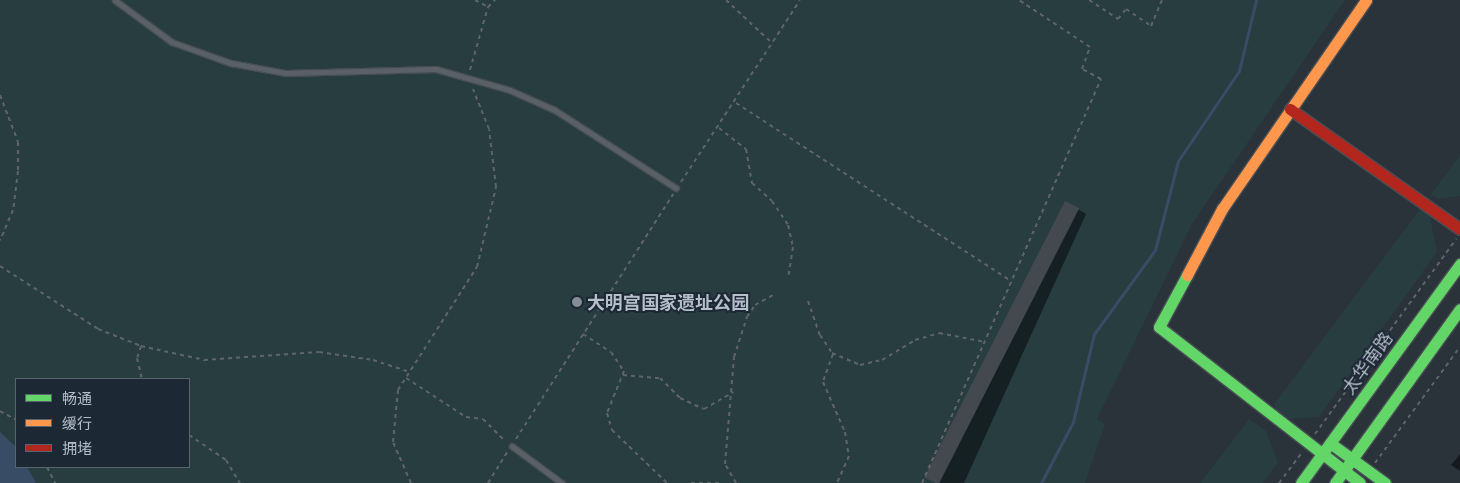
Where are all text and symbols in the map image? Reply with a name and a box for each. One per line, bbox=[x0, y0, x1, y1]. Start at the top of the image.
place label: 大明宫国家遗址公园 bbox=[587, 291, 749, 313]
marker: 大明宫国家遗址公园 bbox=[571, 296, 583, 308]
street label: 太华南路 bbox=[1337, 328, 1397, 398]
legend bbox=[15, 378, 190, 468]
text: 畅通 bbox=[62, 389, 92, 407]
text: 缓行 bbox=[62, 414, 92, 432]
text: 拥堵 bbox=[62, 439, 92, 457]

